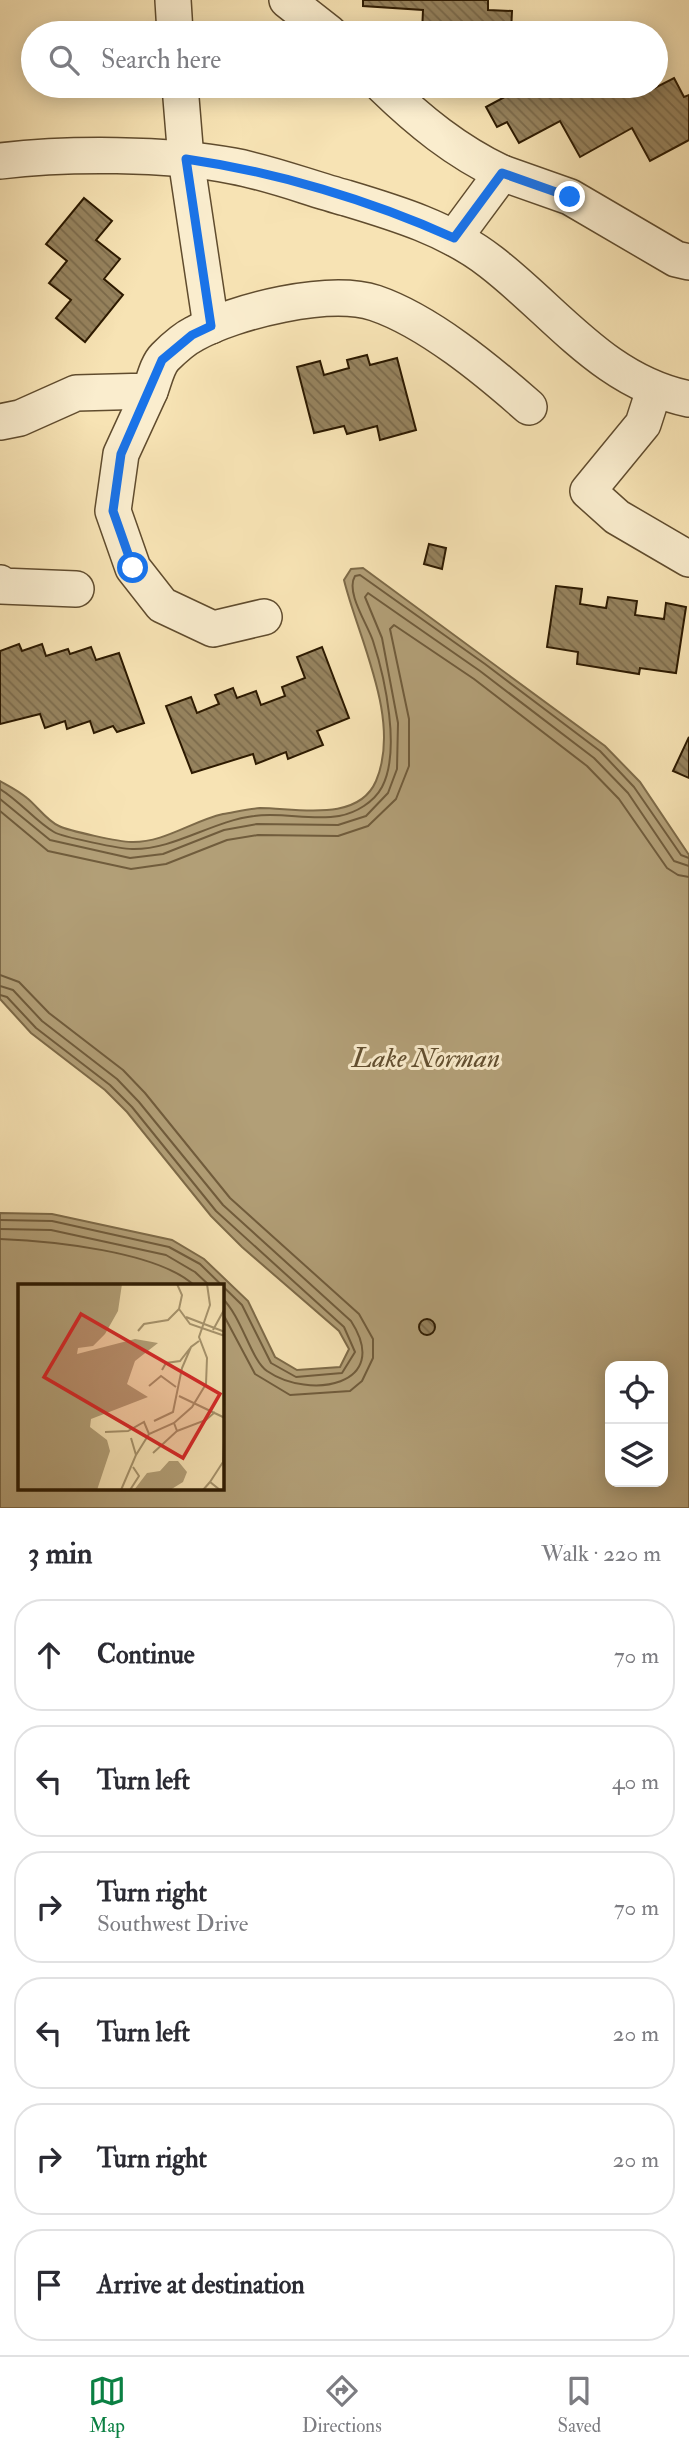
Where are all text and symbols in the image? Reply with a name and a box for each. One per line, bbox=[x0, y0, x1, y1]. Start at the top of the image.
search box bbox=[21, 21, 668, 98]
icon: search bbox=[45, 41, 83, 79]
text: Search here bbox=[101, 44, 221, 76]
route end bbox=[554, 181, 585, 212]
route start bbox=[117, 552, 148, 583]
water label: Lake Norman bbox=[351, 1041, 500, 1076]
inset map bbox=[18, 1284, 224, 1490]
map controls bbox=[605, 1361, 668, 1487]
button: locate bbox=[605, 1361, 668, 1424]
button: layers bbox=[605, 1424, 668, 1487]
text: 3 min bbox=[28, 1535, 93, 1572]
text: Walk · 220 m bbox=[541, 1539, 661, 1568]
icon: ahead bbox=[30, 1636, 68, 1674]
text: Continue bbox=[97, 1639, 195, 1671]
text: 70 m bbox=[614, 1641, 659, 1670]
icon: left bbox=[30, 1762, 68, 1800]
text: Turn left bbox=[97, 1765, 190, 1797]
text: 40 m bbox=[612, 1767, 659, 1796]
text: Turn right bbox=[97, 1877, 207, 1909]
icon: right bbox=[30, 1888, 68, 1926]
text: 70 m bbox=[614, 1893, 659, 1922]
text: Southwest Drive bbox=[97, 1909, 248, 1938]
icon: left bbox=[30, 2014, 68, 2052]
text: Turn left bbox=[97, 2017, 190, 2049]
text: 20 m bbox=[613, 2019, 659, 2048]
icon: right bbox=[30, 2140, 68, 2178]
text: Turn right bbox=[97, 2143, 207, 2175]
text: 20 m bbox=[613, 2145, 659, 2174]
icon: arrive bbox=[30, 2266, 68, 2304]
text: Arrive at destination bbox=[97, 2269, 305, 2301]
tab: Map bbox=[88, 2372, 126, 2438]
tab: Directions bbox=[302, 2372, 382, 2438]
tab: Saved bbox=[558, 2372, 601, 2438]

